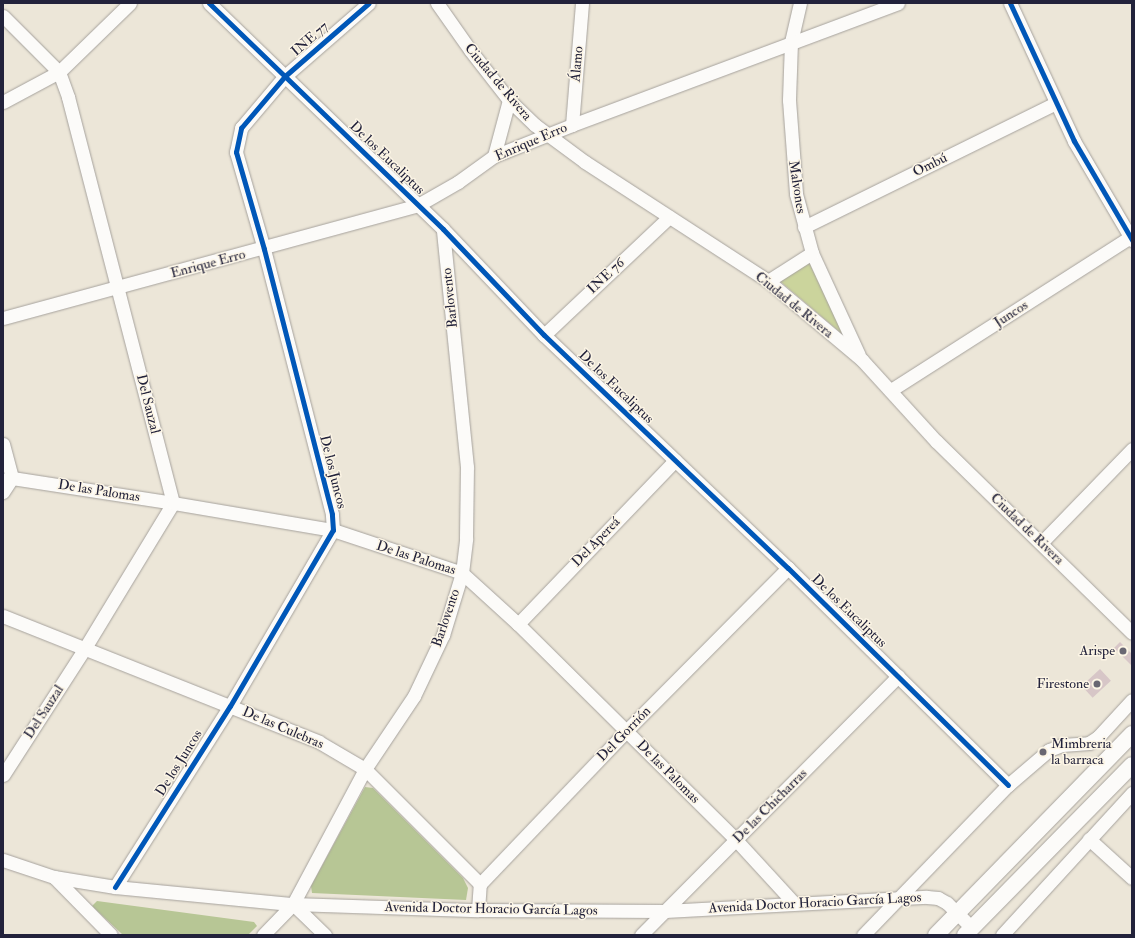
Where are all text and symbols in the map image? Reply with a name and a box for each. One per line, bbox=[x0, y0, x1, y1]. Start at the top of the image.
street label: INE 77 bbox=[288, 18, 332, 60]
street label: Ciudad de Rivera bbox=[461, 40, 535, 124]
street label: Álamo bbox=[567, 45, 587, 83]
street label: De los Eucaliptus bbox=[346, 118, 428, 198]
street label: Enrique Erro bbox=[492, 119, 570, 165]
street label: Ombú bbox=[910, 150, 950, 180]
street label: Malvones bbox=[785, 159, 809, 215]
street label: Enrique Erro bbox=[169, 246, 247, 282]
street label: INE 76 bbox=[584, 255, 628, 297]
street label: Barlovento bbox=[438, 267, 462, 329]
street label: Ciudad de Rivera bbox=[752, 268, 836, 342]
street label: Juncos bbox=[991, 297, 1031, 331]
street label: De los Eucaliptus bbox=[575, 347, 657, 427]
street label: Del Sauzal bbox=[133, 373, 163, 435]
street label: De los Juncos bbox=[316, 434, 350, 510]
street label: De las Palomas bbox=[57, 476, 141, 506]
street label: Ciudad de Rivera bbox=[987, 490, 1067, 568]
street label: Del Apereá bbox=[568, 514, 624, 570]
street label: De las Palomas bbox=[374, 537, 458, 579]
street label: De los Eucaliptus bbox=[808, 571, 890, 651]
street label: Barlovento bbox=[428, 587, 464, 649]
place label: Arispe bbox=[1079, 643, 1115, 659]
marker: Arispe bbox=[1118, 646, 1128, 656]
place label: Firestone bbox=[1036, 676, 1089, 692]
marker: Firestone bbox=[1092, 679, 1102, 689]
street label: Del Sauzal bbox=[20, 682, 68, 742]
street label: De las Culebras bbox=[240, 703, 326, 753]
street label: Del Gorrión bbox=[594, 703, 654, 765]
street label: De los Juncos bbox=[152, 727, 206, 799]
place label: Mimbreria la barraca bbox=[1051, 736, 1112, 768]
street label: De las Palomas bbox=[633, 737, 703, 807]
marker: Mimbreria la barraca bbox=[1038, 747, 1048, 757]
street label: De las Chicharras bbox=[729, 765, 811, 847]
street label: Avenida Doctor Horacio García Lagos bbox=[708, 889, 922, 917]
street label: Avenida Doctor Horacio García Lagos bbox=[384, 899, 598, 919]

